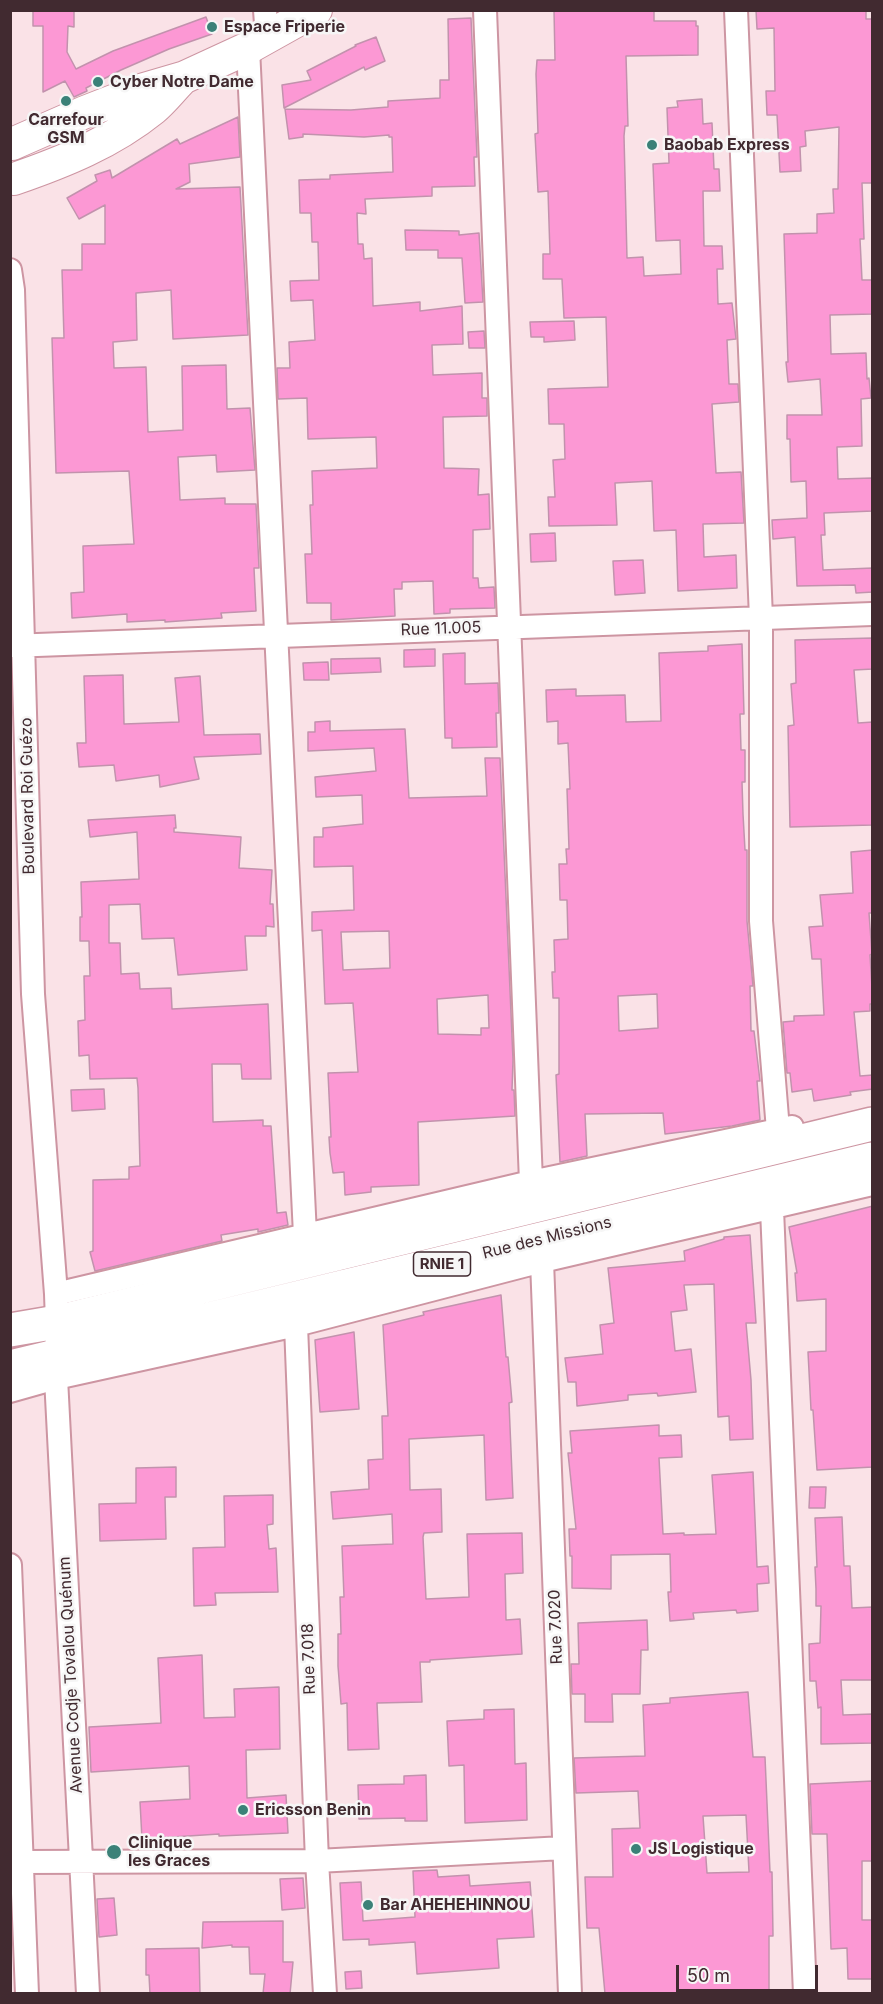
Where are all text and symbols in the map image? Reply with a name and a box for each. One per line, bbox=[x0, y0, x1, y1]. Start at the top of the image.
place label: Espace Friperie bbox=[224, 17, 345, 37]
marker: Espace Friperie bbox=[205, 20, 219, 34]
place label: Cyber Notre Dame bbox=[110, 72, 254, 92]
marker: Cyber Notre Dame bbox=[91, 75, 105, 89]
marker: Carrefour GSM bbox=[59, 94, 73, 108]
place label: Carrefour GSM bbox=[28, 110, 104, 148]
place label: Baobab Express bbox=[664, 135, 790, 155]
marker: Baobab Express bbox=[645, 138, 659, 152]
street label: Rue 11.005 bbox=[400, 618, 482, 640]
street label: Boulevard Roi Guézo bbox=[17, 717, 39, 875]
street label: Rue des Missions bbox=[481, 1213, 613, 1263]
road number: RNIE 1 bbox=[414, 1252, 470, 1276]
street label: Avenue Codje Tovalou Quénum bbox=[55, 1556, 87, 1794]
street label: Rue 7.020 bbox=[545, 1589, 567, 1665]
street label: Rue 7.018 bbox=[298, 1623, 320, 1695]
place label: Ericsson Benin bbox=[255, 1800, 371, 1820]
marker: Ericsson Benin bbox=[236, 1803, 250, 1817]
place label: Clinique les Graces bbox=[128, 1833, 210, 1871]
place label: JS Logistique bbox=[648, 1839, 754, 1859]
marker: JS Logistique bbox=[629, 1842, 643, 1856]
marker: Clinique les Graces bbox=[105, 1843, 123, 1861]
place label: Bar AHEHEHINNOU bbox=[380, 1895, 530, 1915]
marker: Bar AHEHEHINNOU bbox=[361, 1898, 375, 1912]
scale bar bbox=[679, 1953, 822, 1991]
text: 50 m bbox=[687, 1965, 730, 1986]

